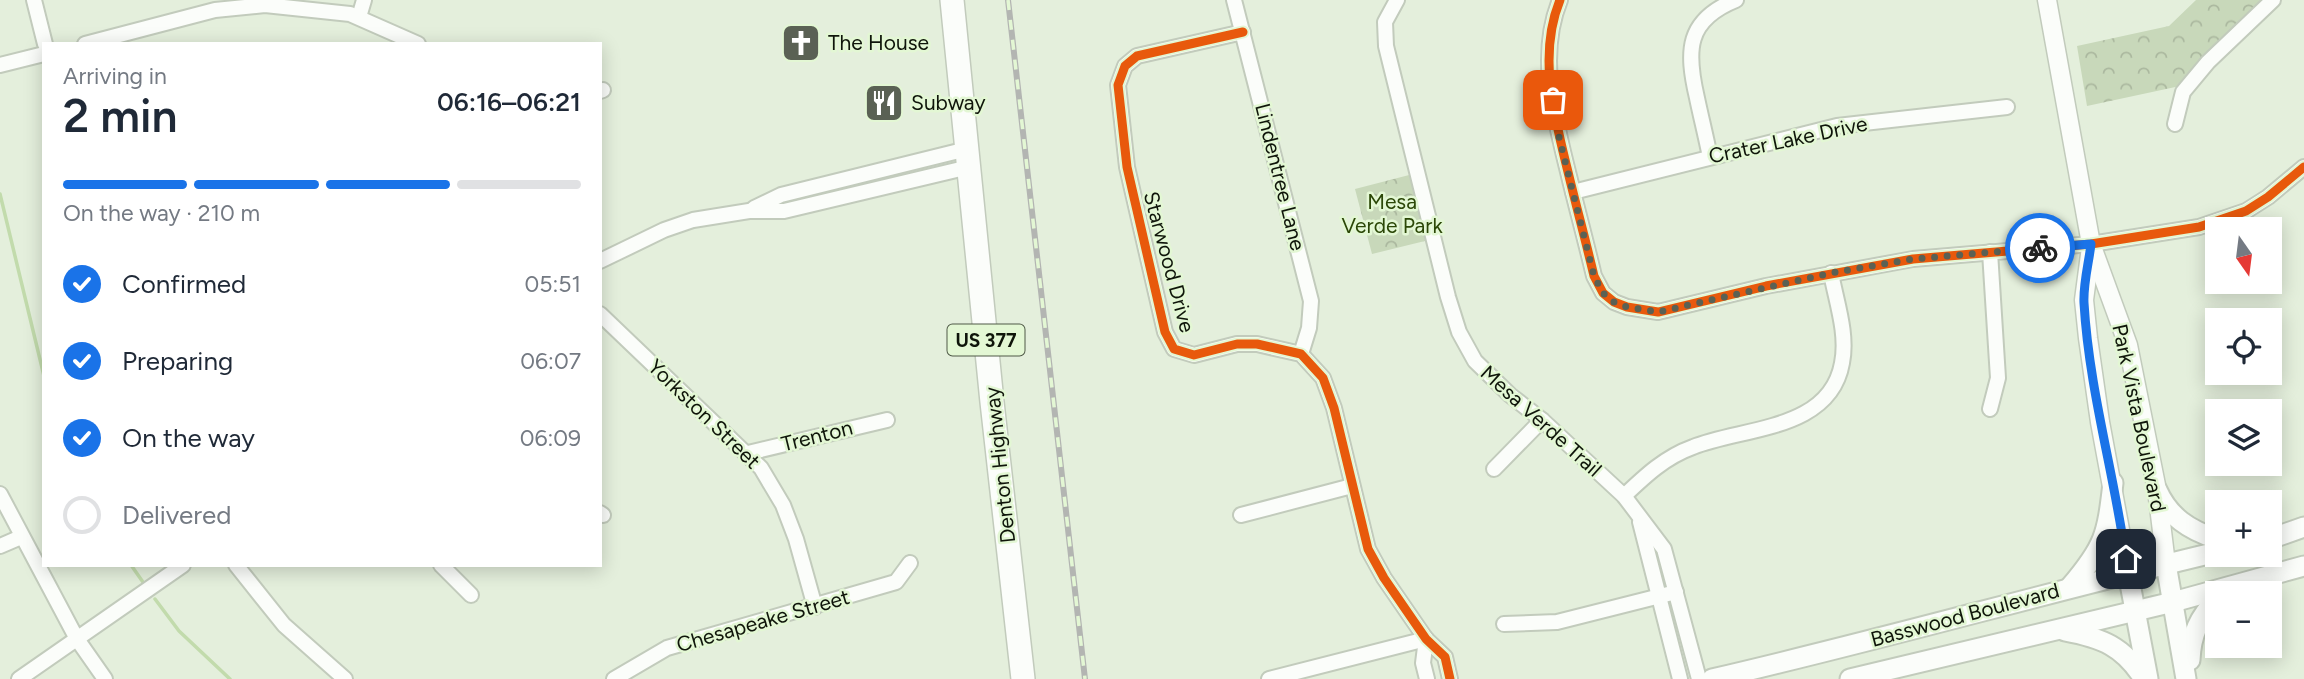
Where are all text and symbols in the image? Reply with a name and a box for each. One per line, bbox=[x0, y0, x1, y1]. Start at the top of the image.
church icon: The House bbox=[780, 22, 822, 64]
place label: The House bbox=[828, 30, 929, 55]
text: Arriving in bbox=[63, 62, 167, 90]
pin bbox=[1523, 70, 1583, 130]
icon: bag bbox=[1534, 81, 1572, 119]
restaurant icon: Subway bbox=[863, 82, 905, 124]
text: 06:16–06:21 bbox=[437, 86, 581, 118]
text: 2 min bbox=[63, 88, 178, 144]
place label: Subway bbox=[911, 90, 985, 115]
street label: Lindentree Lane bbox=[1250, 101, 1311, 253]
street label: Crater Lake Drive bbox=[1706, 111, 1869, 169]
street label: Starwood Drive bbox=[1139, 189, 1200, 335]
park label: Mesa Verde Park bbox=[1341, 189, 1443, 238]
text: On the way · 210 m bbox=[63, 199, 260, 227]
courier bbox=[2005, 213, 2075, 283]
north arrow bbox=[2205, 217, 2282, 294]
map controls bbox=[2205, 217, 2282, 658]
icon: bike bbox=[2021, 229, 2059, 267]
icon: check bbox=[63, 265, 101, 303]
text: Confirmed bbox=[122, 268, 246, 300]
text: 05:51 bbox=[524, 270, 581, 298]
button: locate bbox=[2205, 308, 2282, 385]
street label: Park Vista Boulevard bbox=[2107, 322, 2172, 514]
road number: US 377 bbox=[948, 324, 1024, 356]
icon: check bbox=[63, 342, 101, 380]
text: Preparing bbox=[122, 345, 233, 377]
text: 06:07 bbox=[520, 347, 581, 375]
street label: Yorkston Street bbox=[643, 354, 766, 474]
street label: Mesa Verde Trail bbox=[1476, 360, 1607, 481]
street label: Denton Highway bbox=[979, 386, 1020, 544]
button: layers bbox=[2205, 399, 2282, 476]
street label: Trenton bbox=[779, 415, 855, 456]
icon: check bbox=[63, 419, 101, 457]
text: On the way bbox=[122, 422, 255, 454]
text: 06:09 bbox=[520, 424, 581, 452]
button: + bbox=[2205, 490, 2282, 567]
text: Delivered bbox=[122, 499, 231, 531]
pin bbox=[2096, 529, 2156, 589]
icon: home bbox=[2107, 540, 2145, 578]
street label: Basswood Boulevard bbox=[1868, 577, 2062, 652]
button: − bbox=[2205, 581, 2282, 658]
street label: Chesapeake Street bbox=[673, 584, 852, 657]

